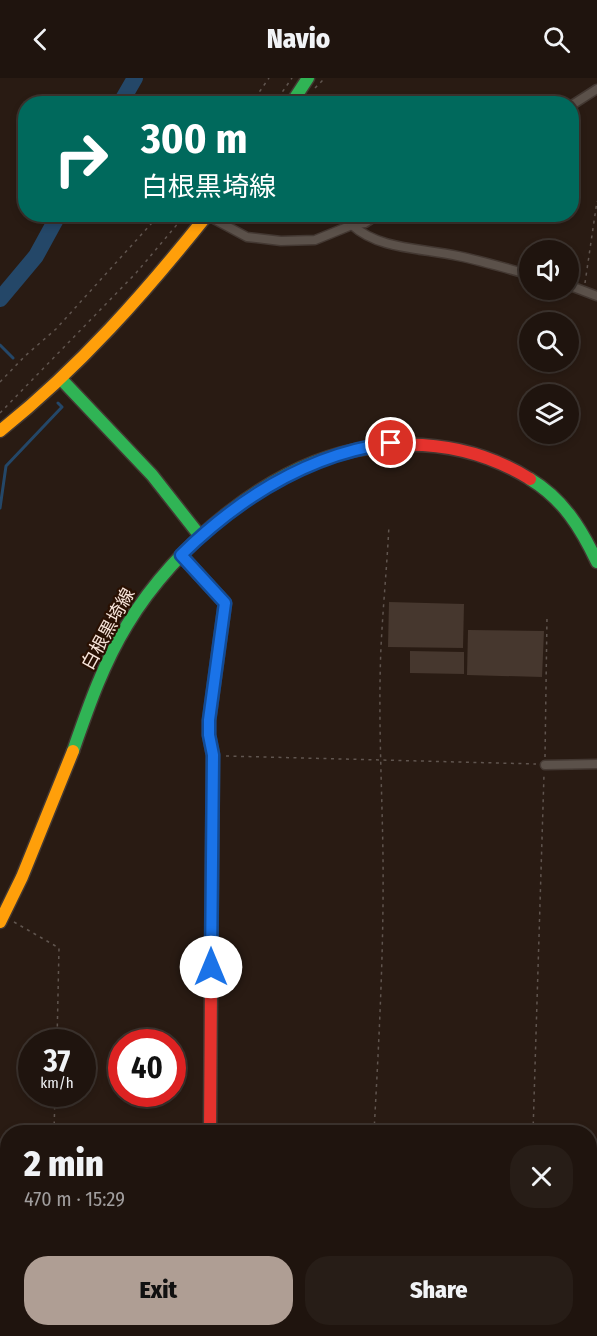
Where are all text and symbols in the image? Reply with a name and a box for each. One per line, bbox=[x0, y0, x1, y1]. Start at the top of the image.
icon: back bbox=[24, 23, 57, 56]
text: Navio bbox=[267, 23, 330, 55]
icon: search bbox=[540, 23, 573, 56]
text: 300 m bbox=[141, 114, 248, 164]
icon: right bbox=[42, 120, 120, 198]
text: 白根黒埼線 bbox=[141, 171, 276, 203]
map controls bbox=[519, 240, 579, 444]
button: sound bbox=[519, 240, 579, 300]
button: search bbox=[519, 312, 579, 372]
button: layers bbox=[519, 384, 579, 444]
pin bbox=[365, 417, 416, 468]
icon: arrive bbox=[374, 426, 407, 459]
street label: 白根黒埼線 bbox=[77, 584, 139, 674]
position arrow bbox=[179, 935, 243, 999]
speed limit sign: 40 bbox=[108, 1029, 186, 1107]
text: 37 bbox=[44, 1043, 70, 1079]
text: km/h bbox=[40, 1074, 74, 1092]
text: 2 min bbox=[24, 1142, 104, 1186]
button: close bbox=[510, 1145, 573, 1208]
text: 470 m · 15:29 bbox=[24, 1187, 125, 1211]
button: Exit bbox=[24, 1256, 293, 1325]
button: Share bbox=[305, 1256, 573, 1325]

